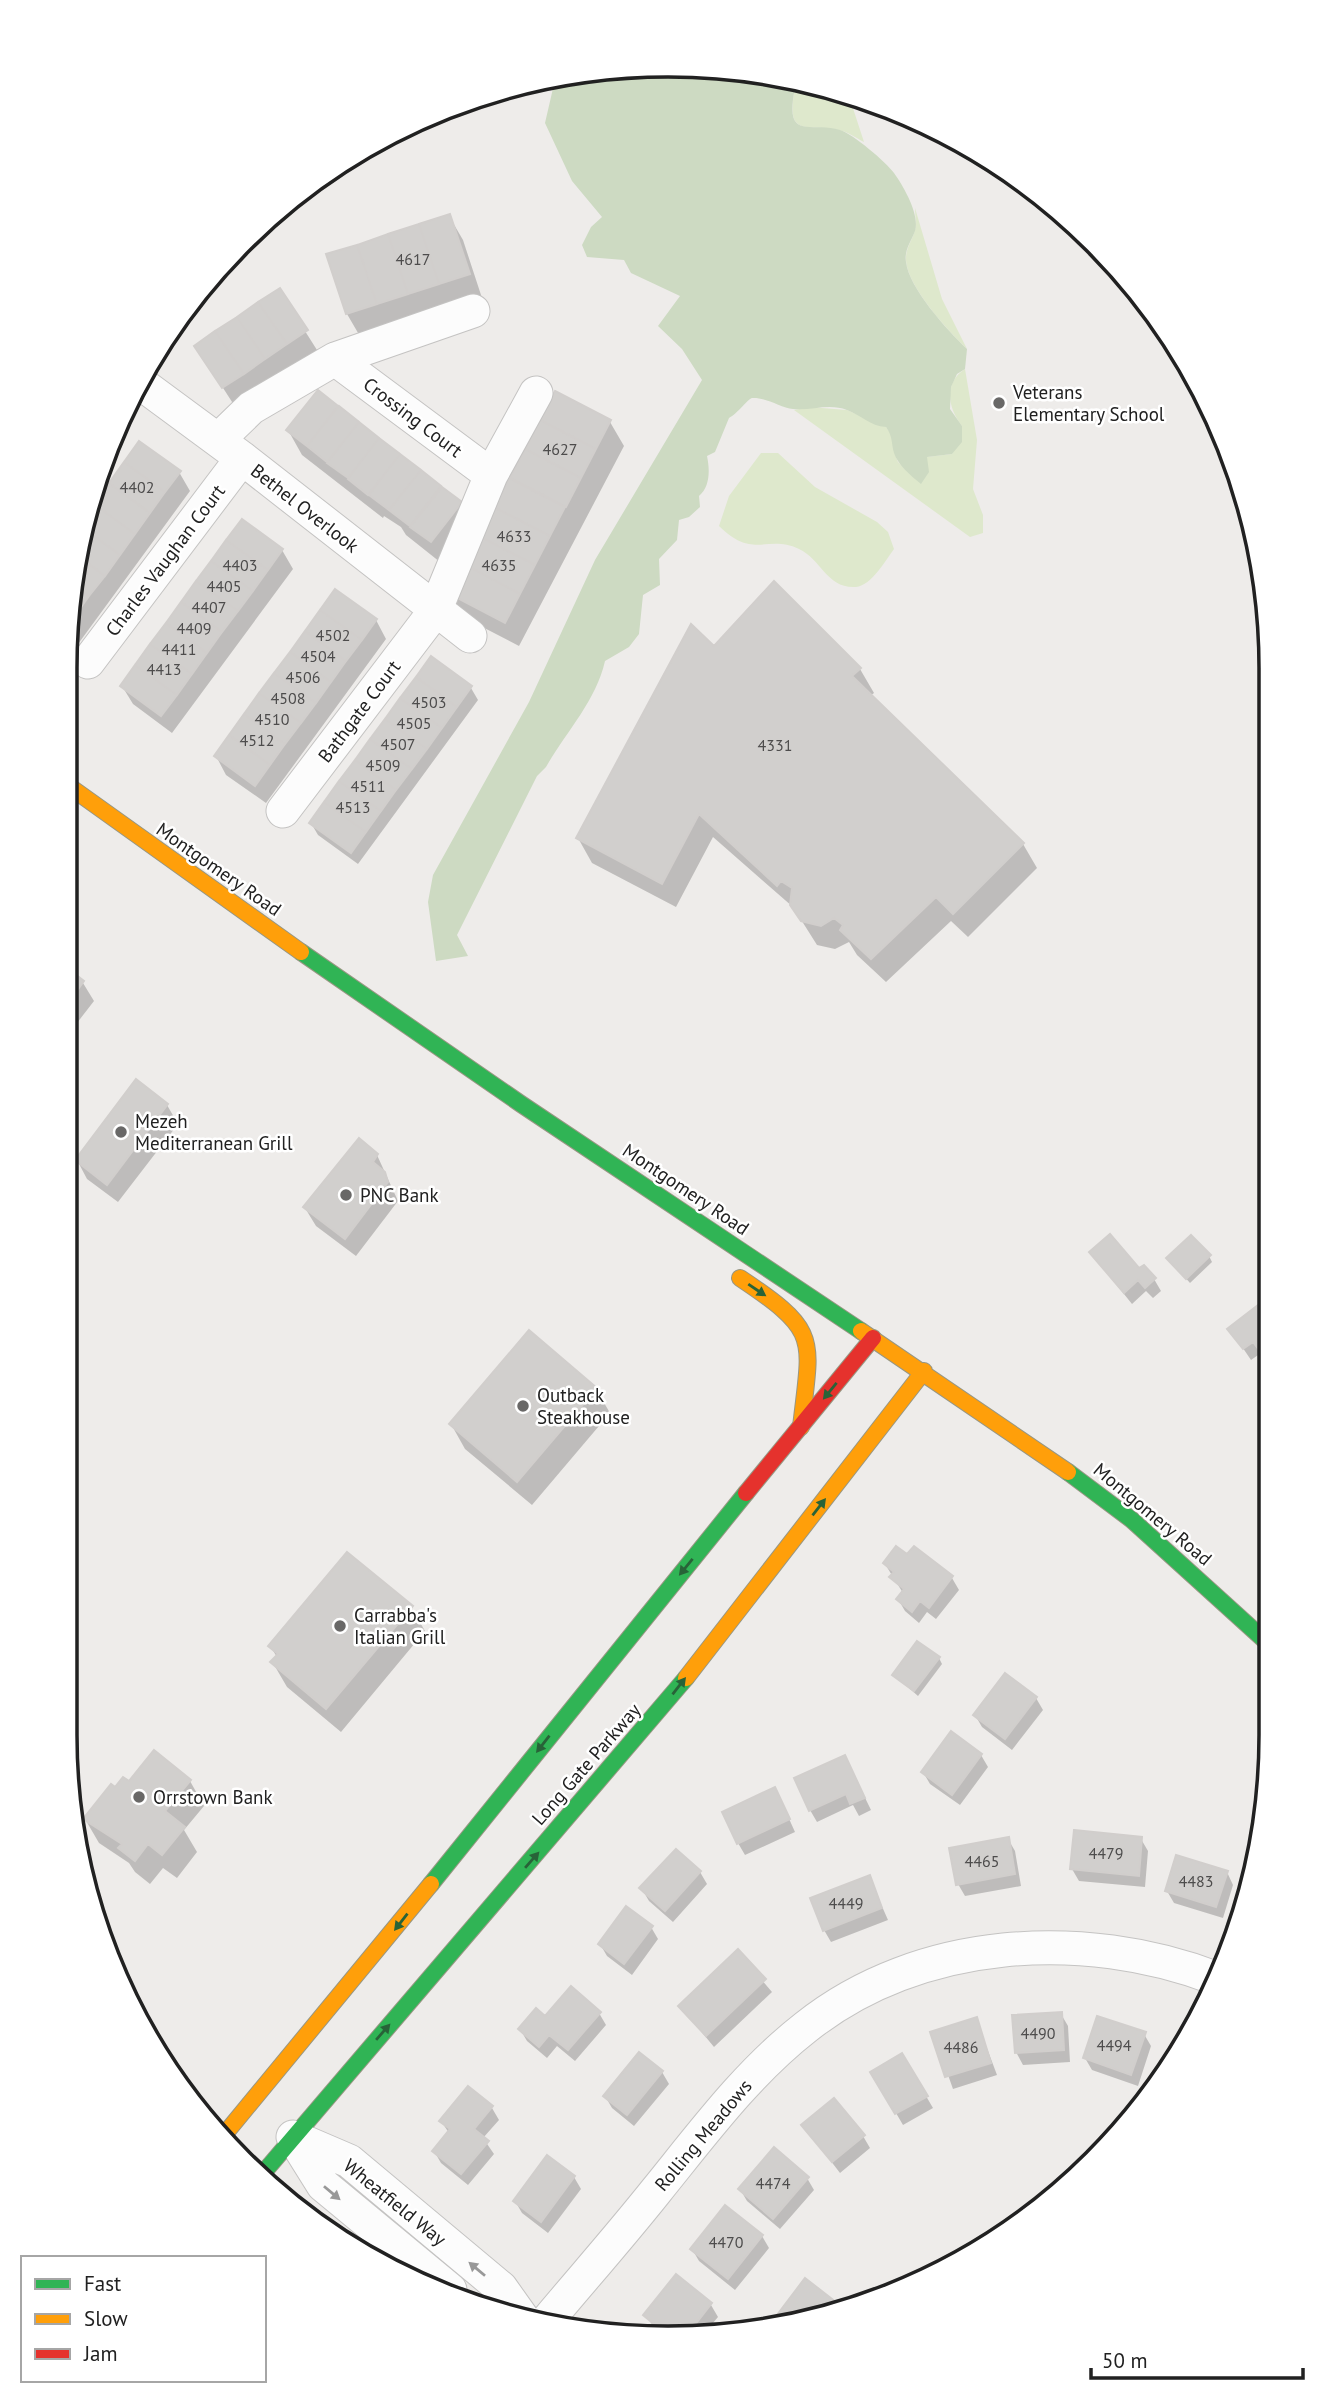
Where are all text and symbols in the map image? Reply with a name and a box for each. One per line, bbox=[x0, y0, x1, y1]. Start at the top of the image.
house number: 4617 bbox=[396, 249, 430, 269]
street label: Crossing Court bbox=[359, 372, 468, 462]
place label: Veterans Elementary School bbox=[1012, 380, 1165, 426]
marker: Veterans Elementary School bbox=[991, 395, 1007, 411]
house number: 4627 bbox=[543, 439, 577, 459]
street label: Bethel Overlook bbox=[246, 458, 364, 558]
house number: 4402 bbox=[120, 477, 154, 497]
street label: Charles Vaughan Court bbox=[100, 479, 230, 641]
house number: 4633 bbox=[497, 526, 531, 546]
house number: 4403 bbox=[223, 555, 257, 575]
house number: 4635 bbox=[482, 555, 516, 575]
house number: 4405 bbox=[207, 576, 241, 596]
house number: 4407 bbox=[192, 597, 226, 617]
house number: 4409 bbox=[177, 618, 211, 638]
house number: 4502 bbox=[316, 625, 350, 645]
house number: 4411 bbox=[162, 639, 196, 659]
house number: 4504 bbox=[301, 646, 336, 666]
street label: Bathgate Court bbox=[313, 655, 406, 767]
house number: 4413 bbox=[147, 659, 181, 679]
house number: 4506 bbox=[286, 667, 320, 687]
house number: 4508 bbox=[271, 688, 305, 708]
house number: 4503 bbox=[412, 692, 446, 712]
house number: 4510 bbox=[255, 709, 290, 729]
house number: 4505 bbox=[397, 713, 431, 733]
house number: 4512 bbox=[240, 730, 274, 750]
house number: 4507 bbox=[381, 734, 415, 754]
house number: 4331 bbox=[758, 735, 792, 755]
house number: 4509 bbox=[366, 755, 400, 775]
house number: 4511 bbox=[351, 776, 385, 796]
house number: 4513 bbox=[336, 797, 370, 817]
street label: Montgomery Road bbox=[152, 817, 286, 921]
place label: Mezeh Mediterranean Grill bbox=[135, 1109, 293, 1155]
marker: Mezeh Mediterranean Grill bbox=[113, 1124, 129, 1140]
street label: Montgomery Road bbox=[618, 1138, 754, 1240]
place label: PNC Bank bbox=[360, 1183, 439, 1207]
marker: PNC Bank bbox=[338, 1187, 354, 1203]
one-way arrow bbox=[748, 1283, 766, 1297]
place label: Outback Steakhouse bbox=[537, 1383, 630, 1429]
one-way arrow bbox=[823, 1383, 838, 1400]
marker: Outback Steakhouse bbox=[515, 1398, 531, 1414]
street label: Montgomery Road bbox=[1089, 1457, 1217, 1571]
one-way arrow bbox=[811, 1498, 826, 1516]
one-way arrow bbox=[678, 1558, 694, 1576]
place label: Carrabba's Italian Grill bbox=[354, 1603, 446, 1649]
marker: Carrabba's Italian Grill bbox=[332, 1618, 348, 1634]
one-way arrow bbox=[672, 1678, 687, 1696]
street label: Long Gate Parkway bbox=[527, 1698, 646, 1830]
one-way arrow bbox=[536, 1735, 550, 1753]
place label: Orrstown Bank bbox=[153, 1785, 273, 1809]
marker: Orrstown Bank bbox=[131, 1789, 147, 1805]
house number: 4479 bbox=[1089, 1843, 1123, 1863]
one-way arrow bbox=[524, 1851, 539, 1868]
house number: 4465 bbox=[965, 1851, 999, 1871]
house number: 4483 bbox=[1179, 1871, 1213, 1891]
house number: 4449 bbox=[829, 1893, 863, 1913]
one-way arrow bbox=[395, 1913, 409, 1931]
one-way arrow bbox=[375, 2023, 391, 2041]
house number: 4490 bbox=[1021, 2023, 1056, 2043]
house number: 4494 bbox=[1097, 2035, 1132, 2055]
house number: 4486 bbox=[944, 2037, 978, 2057]
street label: Rolling Meadows bbox=[649, 2074, 757, 2196]
street label: Wheatfield Way bbox=[339, 2153, 451, 2251]
house number: 4474 bbox=[756, 2173, 791, 2193]
one-way arrow bbox=[323, 2185, 341, 2200]
house number: 4470 bbox=[709, 2232, 744, 2252]
legend bbox=[21, 2256, 266, 2382]
one-way arrow bbox=[469, 2262, 486, 2277]
text: Fast bbox=[84, 2270, 121, 2297]
text: Slow bbox=[84, 2305, 128, 2332]
scale bar bbox=[1091, 2336, 1303, 2380]
text: Jam bbox=[83, 2340, 118, 2367]
text: 50 m bbox=[1102, 2347, 1148, 2374]

